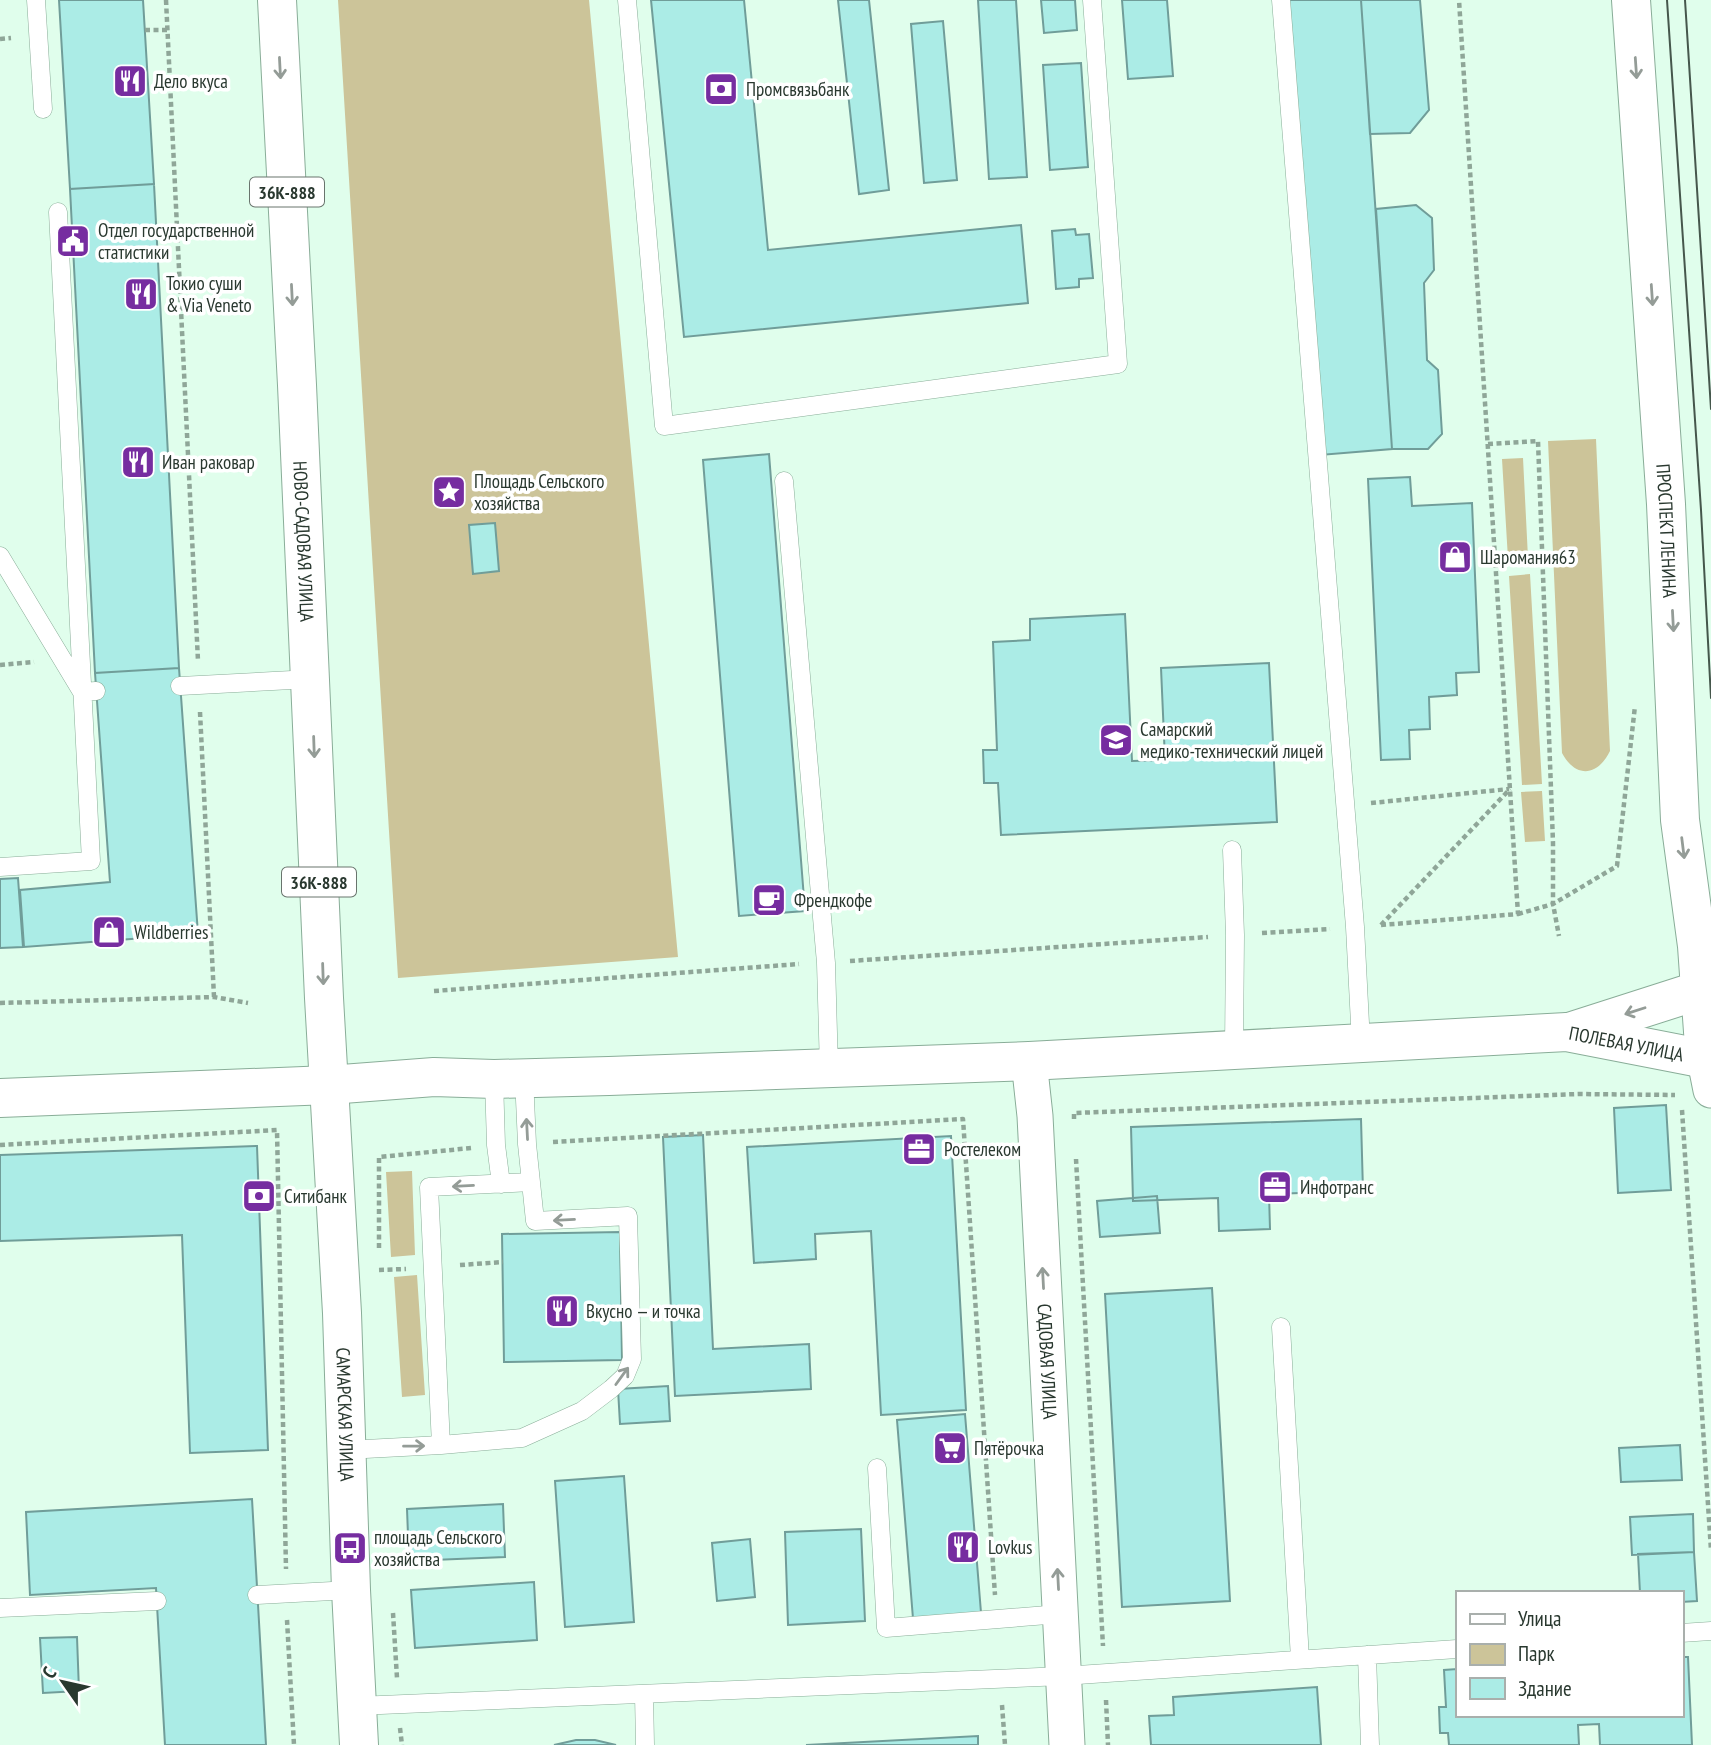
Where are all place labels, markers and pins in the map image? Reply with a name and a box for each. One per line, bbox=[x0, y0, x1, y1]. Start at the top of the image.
restaurant icon: Дело вкуса bbox=[111, 62, 149, 100]
place label: Дело вкуса bbox=[154, 69, 228, 93]
bank icon: Промсвязьбанк bbox=[702, 70, 740, 108]
place label: Промсвязьбанк bbox=[746, 77, 850, 101]
place label: Отдел государственной статистики bbox=[98, 218, 254, 264]
public building icon: Отдел государственной статистики bbox=[54, 222, 92, 260]
place label: Токио суши & Via Veneto bbox=[166, 271, 252, 317]
restaurant icon: Токио суши & Via Veneto bbox=[122, 275, 160, 313]
restaurant icon: Иван раковар bbox=[119, 443, 157, 481]
place label: Иван раковар bbox=[162, 450, 255, 474]
place label: Площадь Сельского хозяйства bbox=[474, 469, 604, 515]
place icon: Площадь Сельского хозяйства bbox=[430, 473, 468, 511]
shop icon: Шаромания63 bbox=[1436, 538, 1474, 576]
place label: Шаромания63 bbox=[1480, 545, 1576, 569]
place label: Самарский медико-технический лицей bbox=[1140, 717, 1323, 763]
school or university icon: Самарский медико-технический лицей bbox=[1097, 721, 1135, 759]
cafe icon: Френдкофе bbox=[750, 881, 788, 919]
place label: Френдкофе bbox=[794, 888, 873, 912]
shop icon: Wildberries bbox=[90, 913, 128, 951]
place label: Wildberries bbox=[134, 920, 208, 944]
office icon: Ростелеком bbox=[900, 1130, 938, 1168]
place label: Ростелеком bbox=[944, 1137, 1021, 1161]
office icon: Инфотранс bbox=[1256, 1168, 1294, 1206]
place label: Инфотранс bbox=[1300, 1175, 1374, 1199]
bank icon: Ситибанк bbox=[240, 1177, 278, 1215]
place label: Ситибанк bbox=[284, 1184, 348, 1208]
restaurant icon: Вкусно — и точка bbox=[543, 1292, 581, 1330]
place label: Вкусно — и точка bbox=[586, 1299, 701, 1323]
supermarket icon: Пятёрочка bbox=[931, 1429, 969, 1467]
place label: Пятёрочка bbox=[974, 1436, 1044, 1460]
place label: площадь Сельского хозяйства bbox=[374, 1525, 503, 1571]
restaurant icon: Lovkus bbox=[944, 1528, 982, 1566]
bus stop icon: площадь Сельского хозяйства bbox=[331, 1529, 369, 1567]
place label: Lovkus bbox=[988, 1535, 1032, 1559]

